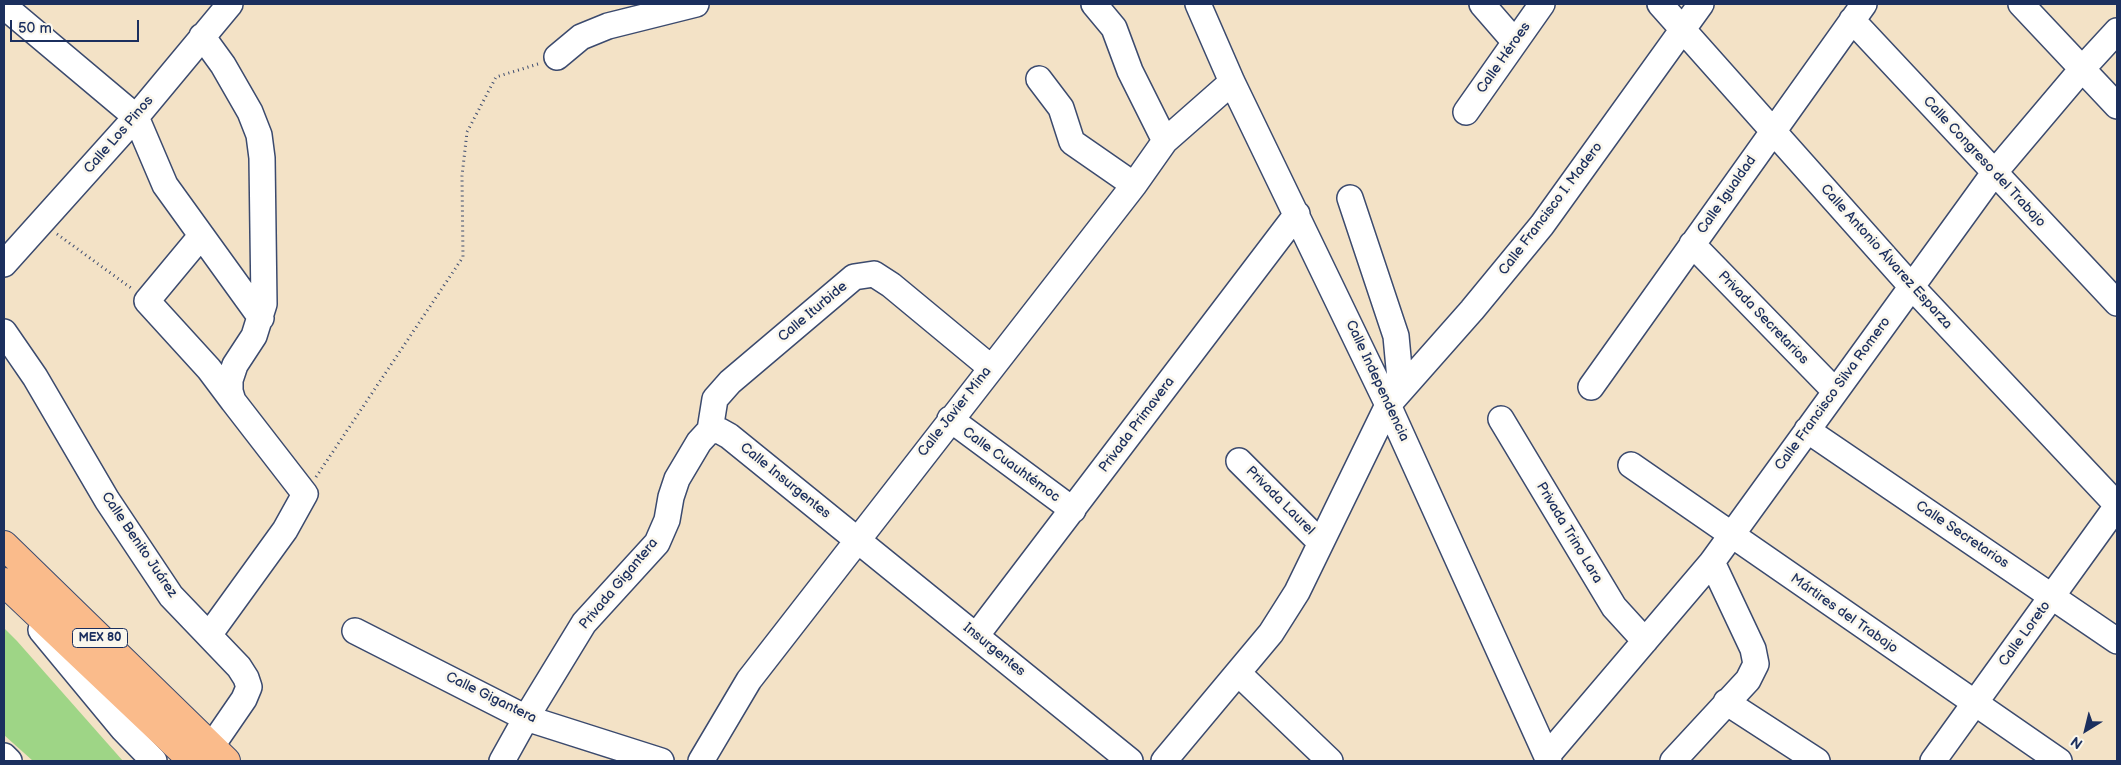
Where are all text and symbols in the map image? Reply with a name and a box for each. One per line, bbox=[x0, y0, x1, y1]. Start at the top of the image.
scale bar bbox=[12, 10, 141, 42]
text: 50 m bbox=[18, 19, 52, 38]
street label: Calle Héroes bbox=[1473, 19, 1535, 97]
street label: Calle Los Pinos bbox=[81, 93, 157, 177]
street label: Calle Congreso del Trabajo bbox=[1919, 93, 2049, 231]
street label: Calle Francisco I. Madero bbox=[1496, 139, 1606, 279]
street label: Calle Igualdad bbox=[1694, 153, 1760, 237]
street label: Calle Antonio Álvarez Esparza bbox=[1817, 181, 1955, 333]
street label: Privada Secretarios bbox=[1714, 268, 1812, 368]
street label: Calle Iturbide bbox=[775, 278, 851, 346]
street label: Calle Francisco Silva Romero bbox=[1772, 314, 1894, 474]
street label: Calle Independencia bbox=[1342, 318, 1412, 444]
street label: Calle Javier Mina bbox=[915, 364, 995, 460]
street label: Privada Primavera bbox=[1096, 374, 1178, 476]
street label: Calle Cuauhtémoc bbox=[959, 424, 1063, 506]
street label: Calle Insurgentes bbox=[736, 439, 834, 523]
street label: Privada Laurel bbox=[1242, 463, 1318, 539]
street label: Privada Trino Lara bbox=[1532, 479, 1606, 587]
street label: Calle Benito Juárez bbox=[97, 489, 181, 601]
street label: Calle Secretarios bbox=[1912, 498, 2012, 572]
street label: Privada Gigantera bbox=[576, 535, 662, 633]
street label: Mártires del Trabajo bbox=[1787, 571, 1901, 657]
street label: Calle Loreto bbox=[1996, 598, 2054, 670]
street label: Insurgentes bbox=[960, 620, 1028, 680]
road number: MEX 80 bbox=[72, 628, 128, 648]
street label: Calle Gigantera bbox=[443, 669, 539, 727]
north arrow bbox=[2061, 705, 2111, 755]
text: N bbox=[2068, 733, 2086, 753]

